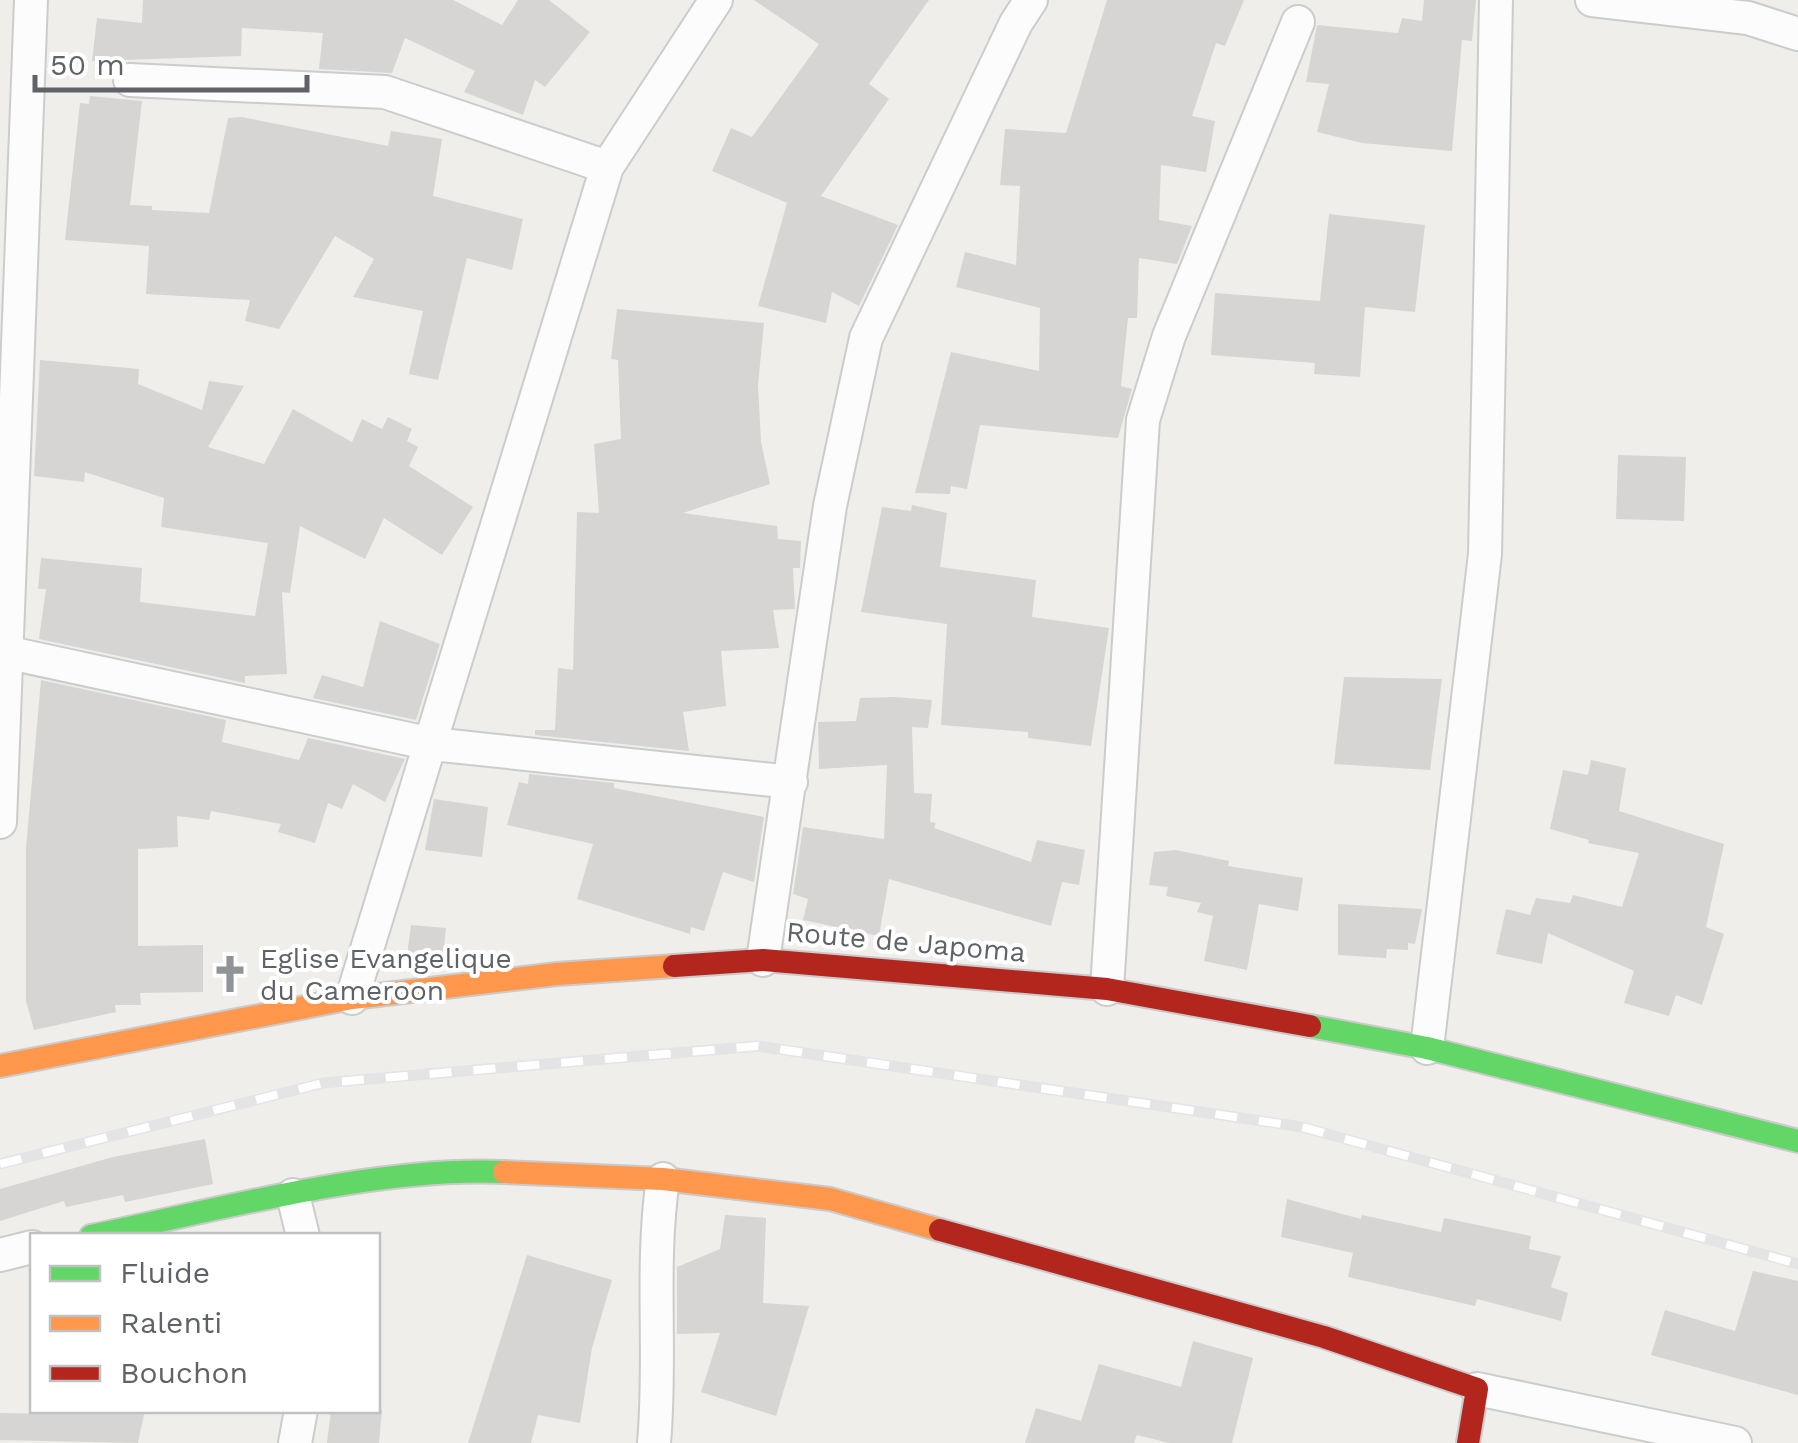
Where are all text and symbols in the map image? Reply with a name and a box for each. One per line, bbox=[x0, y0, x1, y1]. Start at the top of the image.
scale bar bbox=[35, 30, 308, 92]
text: 50 m bbox=[50, 47, 125, 82]
street label: Route de Japoma bbox=[785, 915, 1027, 969]
place label: Eglise Evangelique du Cameroon bbox=[260, 942, 512, 1007]
church icon: Eglise Evangelique du Cameroon bbox=[209, 953, 251, 995]
legend bbox=[30, 1233, 380, 1413]
text: Fluide bbox=[120, 1255, 210, 1290]
text: Ralenti bbox=[120, 1305, 222, 1340]
text: Bouchon bbox=[120, 1355, 248, 1390]

